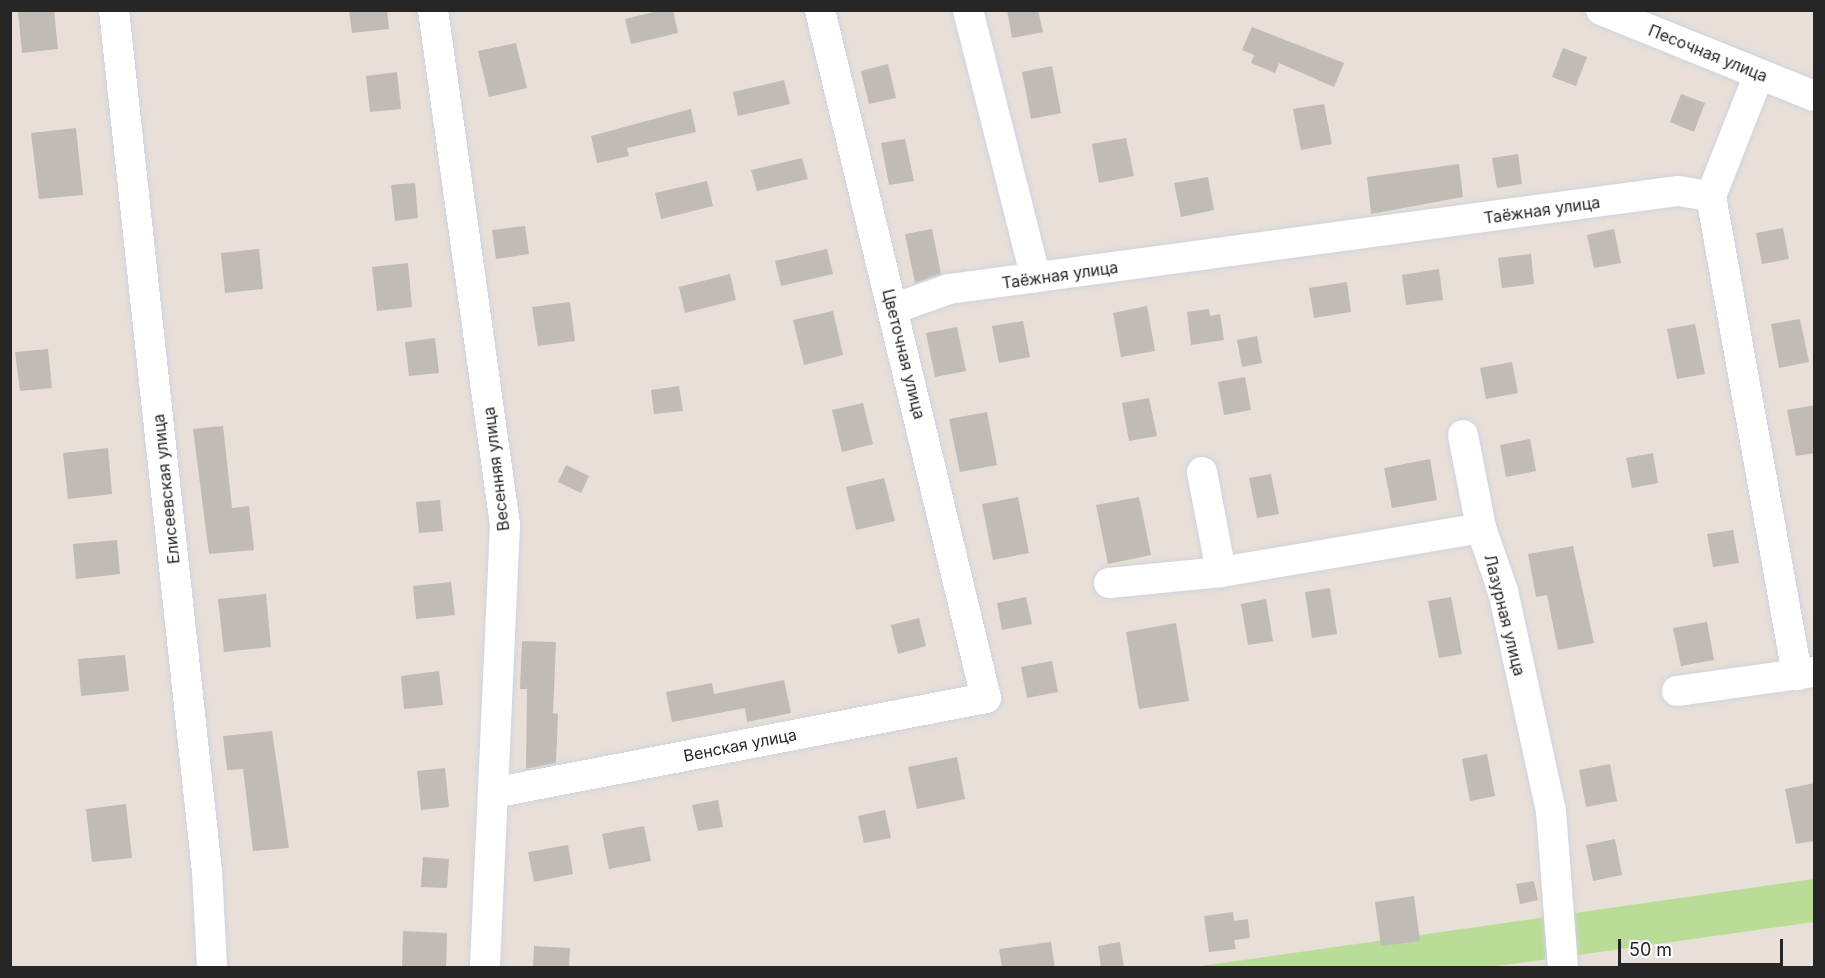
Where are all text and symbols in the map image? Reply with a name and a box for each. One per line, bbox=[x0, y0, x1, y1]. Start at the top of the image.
street label: Песочная улица bbox=[1646, 20, 1770, 86]
street label: Таёжная улица bbox=[1483, 192, 1601, 228]
street label: Таёжная улица bbox=[1001, 257, 1119, 293]
street label: Цветочная улица bbox=[879, 287, 929, 421]
street label: Весенняя улица bbox=[479, 406, 513, 532]
street label: Елисеевская улица bbox=[149, 413, 183, 565]
street label: Лазурная улица bbox=[1481, 552, 1529, 678]
street label: Венская улица bbox=[682, 725, 798, 765]
scale bar bbox=[1621, 927, 1786, 965]
text: 50 m bbox=[1629, 939, 1672, 960]

